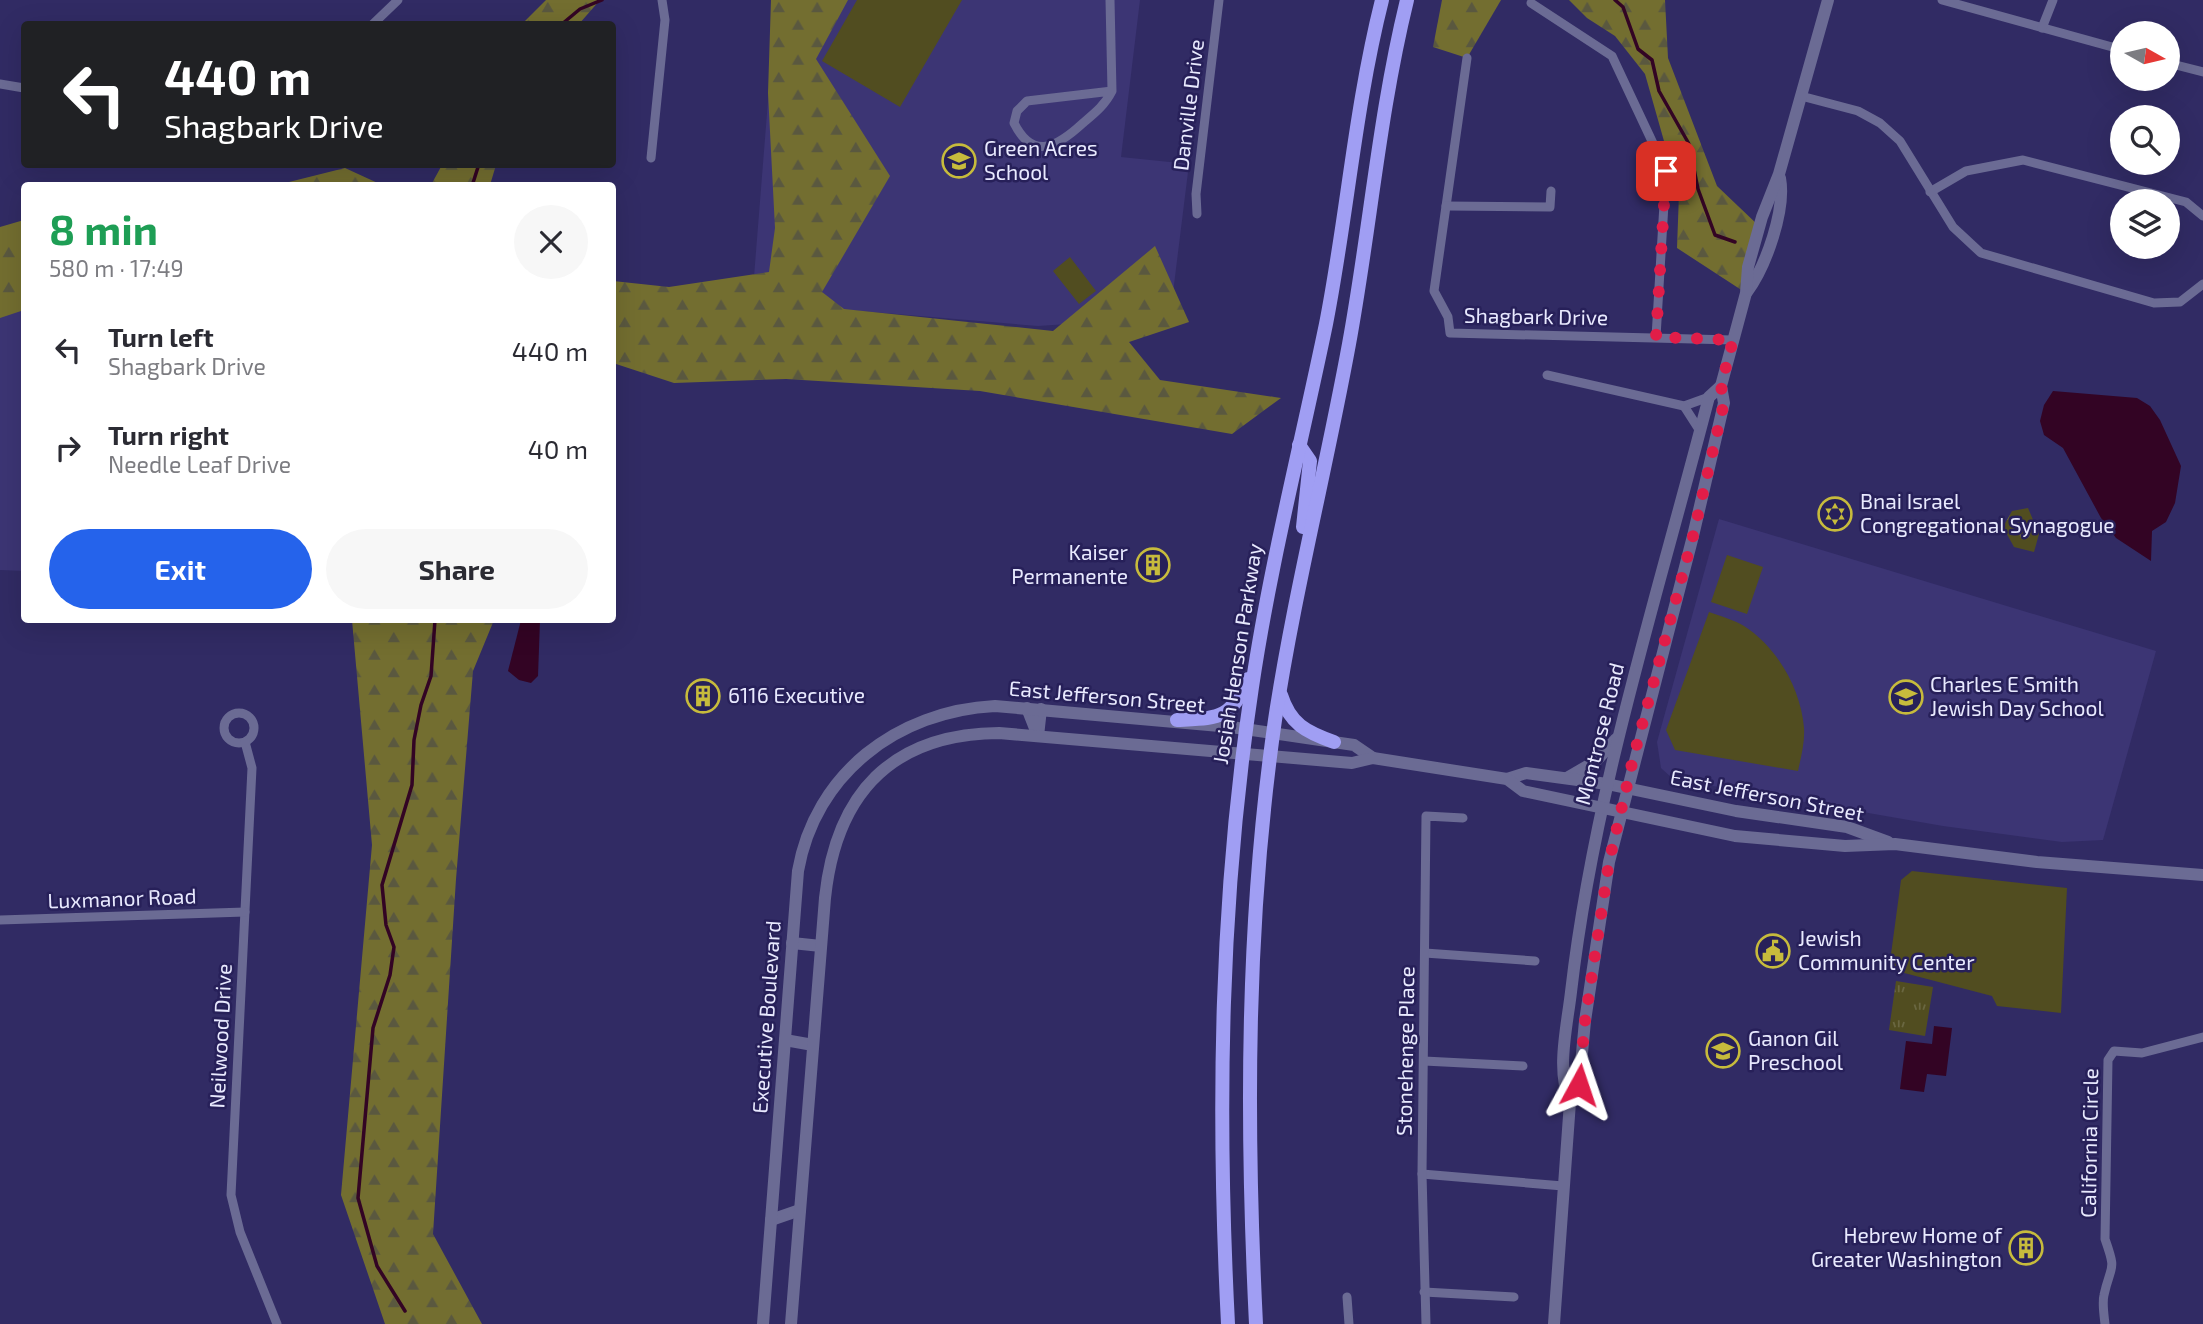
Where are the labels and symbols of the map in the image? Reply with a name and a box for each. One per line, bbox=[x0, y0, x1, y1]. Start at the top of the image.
north arrow bbox=[2110, 21, 2180, 91]
street label: Danville Drive bbox=[1167, 38, 1208, 172]
place label: Green Acres School bbox=[984, 135, 1098, 184]
pin bbox=[1636, 141, 1696, 201]
school or university icon: Green Acres School bbox=[940, 142, 978, 180]
street label: Shagbark Drive bbox=[1464, 302, 1608, 329]
place label: Bnai Israel Congregational Synagogue bbox=[1860, 488, 2115, 537]
synagogue icon: Bnai Israel Congregational Synagogue bbox=[1816, 495, 1854, 533]
place label: Kaiser Permanente bbox=[1011, 539, 1129, 588]
street label: Josiah Henson Parkway bbox=[1207, 542, 1266, 766]
building icon: Kaiser Permanente bbox=[1134, 546, 1172, 584]
street label: Montrose Road bbox=[1569, 660, 1628, 807]
place label: Charles E Smith Jewish Day School bbox=[1930, 671, 2104, 720]
street label: East Jefferson Street bbox=[1008, 674, 1206, 717]
building icon: 6116 Executive bbox=[684, 677, 722, 715]
school or university icon: Charles E Smith Jewish Day School bbox=[1887, 678, 1925, 716]
place label: 6116 Executive bbox=[728, 682, 865, 707]
street label: East Jefferson Street bbox=[1668, 763, 1866, 826]
street label: Luxmanor Road bbox=[47, 882, 197, 913]
street label: Executive Boulevard bbox=[746, 920, 785, 1114]
place label: Jewish Community Center bbox=[1798, 925, 1975, 974]
public building icon: Jewish Community Center bbox=[1754, 932, 1792, 970]
street label: Neilwood Drive bbox=[203, 963, 236, 1109]
street label: Stonehenge Place bbox=[1391, 966, 1418, 1136]
place label: Ganon Gil Preschool bbox=[1748, 1025, 1844, 1074]
school or university icon: Ganon Gil Preschool bbox=[1704, 1032, 1742, 1070]
position arrow bbox=[1542, 1048, 1616, 1122]
street label: California Circle bbox=[2075, 1068, 2102, 1218]
place label: Hebrew Home of Greater Washington bbox=[1811, 1222, 2003, 1271]
building icon: Hebrew Home of Greater Washington bbox=[2007, 1229, 2045, 1267]

